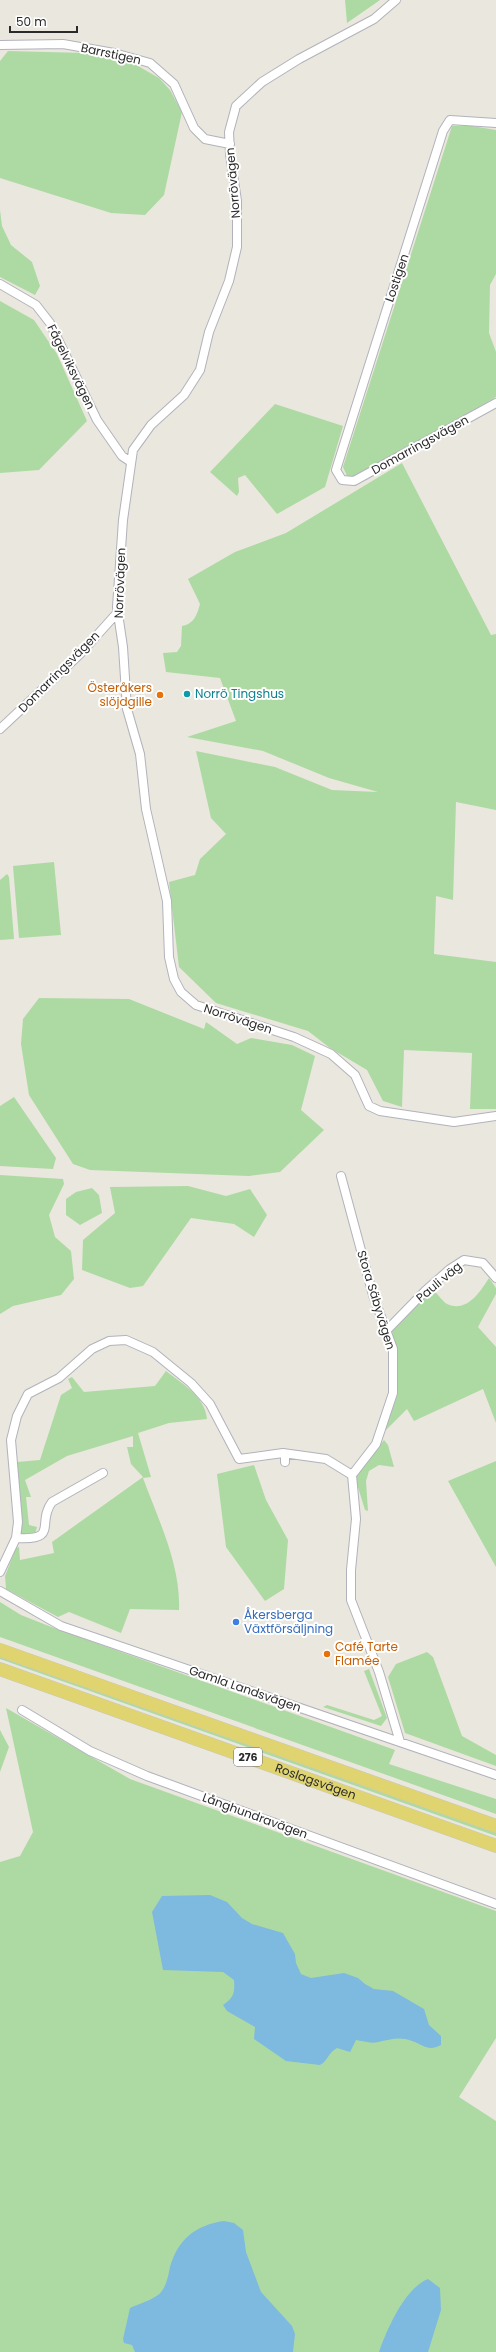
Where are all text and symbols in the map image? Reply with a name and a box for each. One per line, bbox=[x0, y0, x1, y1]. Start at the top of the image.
scale bar bbox=[10, 8, 77, 34]
text: 50 m bbox=[16, 13, 47, 30]
street label: Barrstigen bbox=[79, 39, 143, 68]
street label: Norrövägen bbox=[221, 147, 244, 219]
street label: Lostigen bbox=[380, 252, 413, 304]
street label: Fågelviksvägen bbox=[43, 321, 99, 412]
street label: Domarringsvägen bbox=[368, 411, 471, 478]
street label: Norrövägen bbox=[110, 547, 129, 619]
street label: Domarringsvägen bbox=[14, 627, 103, 716]
place label: Österåkers slöjdgille bbox=[88, 679, 152, 710]
place label: Norrö Tingshus bbox=[195, 685, 284, 702]
marker: Norrö Tingshus bbox=[182, 689, 192, 699]
marker: Österåkers slöjdgille bbox=[155, 690, 165, 700]
street label: Norrövägen bbox=[202, 999, 274, 1038]
street label: Stora Säbyvägen bbox=[353, 1248, 400, 1352]
street label: Pauli väg bbox=[412, 1257, 465, 1306]
place label: Åkersberga Växtförsäljning bbox=[244, 1606, 333, 1637]
marker: Åkersberga Växtförsäljning bbox=[231, 1617, 241, 1627]
place label: Café Tarte Flamée bbox=[335, 1638, 398, 1669]
marker: Café Tarte Flamée bbox=[322, 1649, 332, 1659]
street label: Gamla Landsvägen bbox=[187, 1661, 303, 1716]
road number: 276 bbox=[234, 1748, 262, 1766]
street label: Roslagsvägen bbox=[273, 1759, 358, 1803]
street label: Långhundravägen bbox=[200, 1789, 310, 1842]

